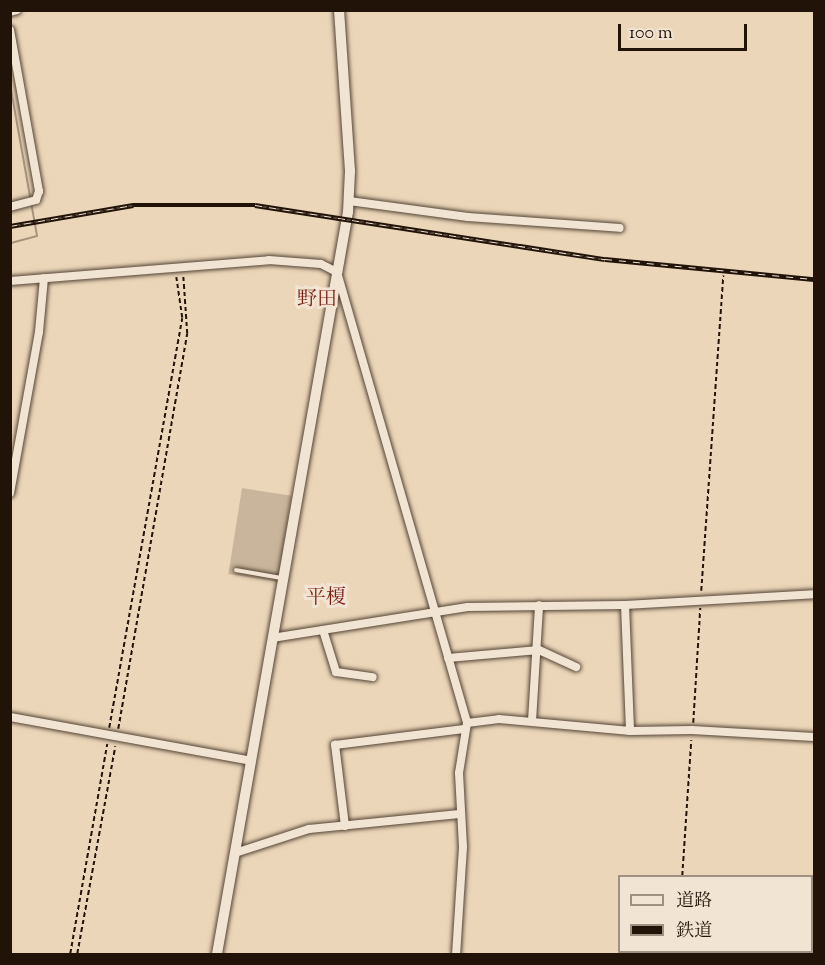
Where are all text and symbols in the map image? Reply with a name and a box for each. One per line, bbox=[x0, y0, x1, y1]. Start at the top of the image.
scale bar bbox=[621, 12, 750, 50]
text: 100 m bbox=[629, 21, 673, 47]
district label: 野田 bbox=[297, 288, 337, 312]
district label: 平榎 bbox=[306, 586, 346, 610]
legend bbox=[618, 875, 813, 953]
text: 道路 bbox=[676, 889, 712, 915]
text: 鉄道 bbox=[676, 919, 712, 945]

